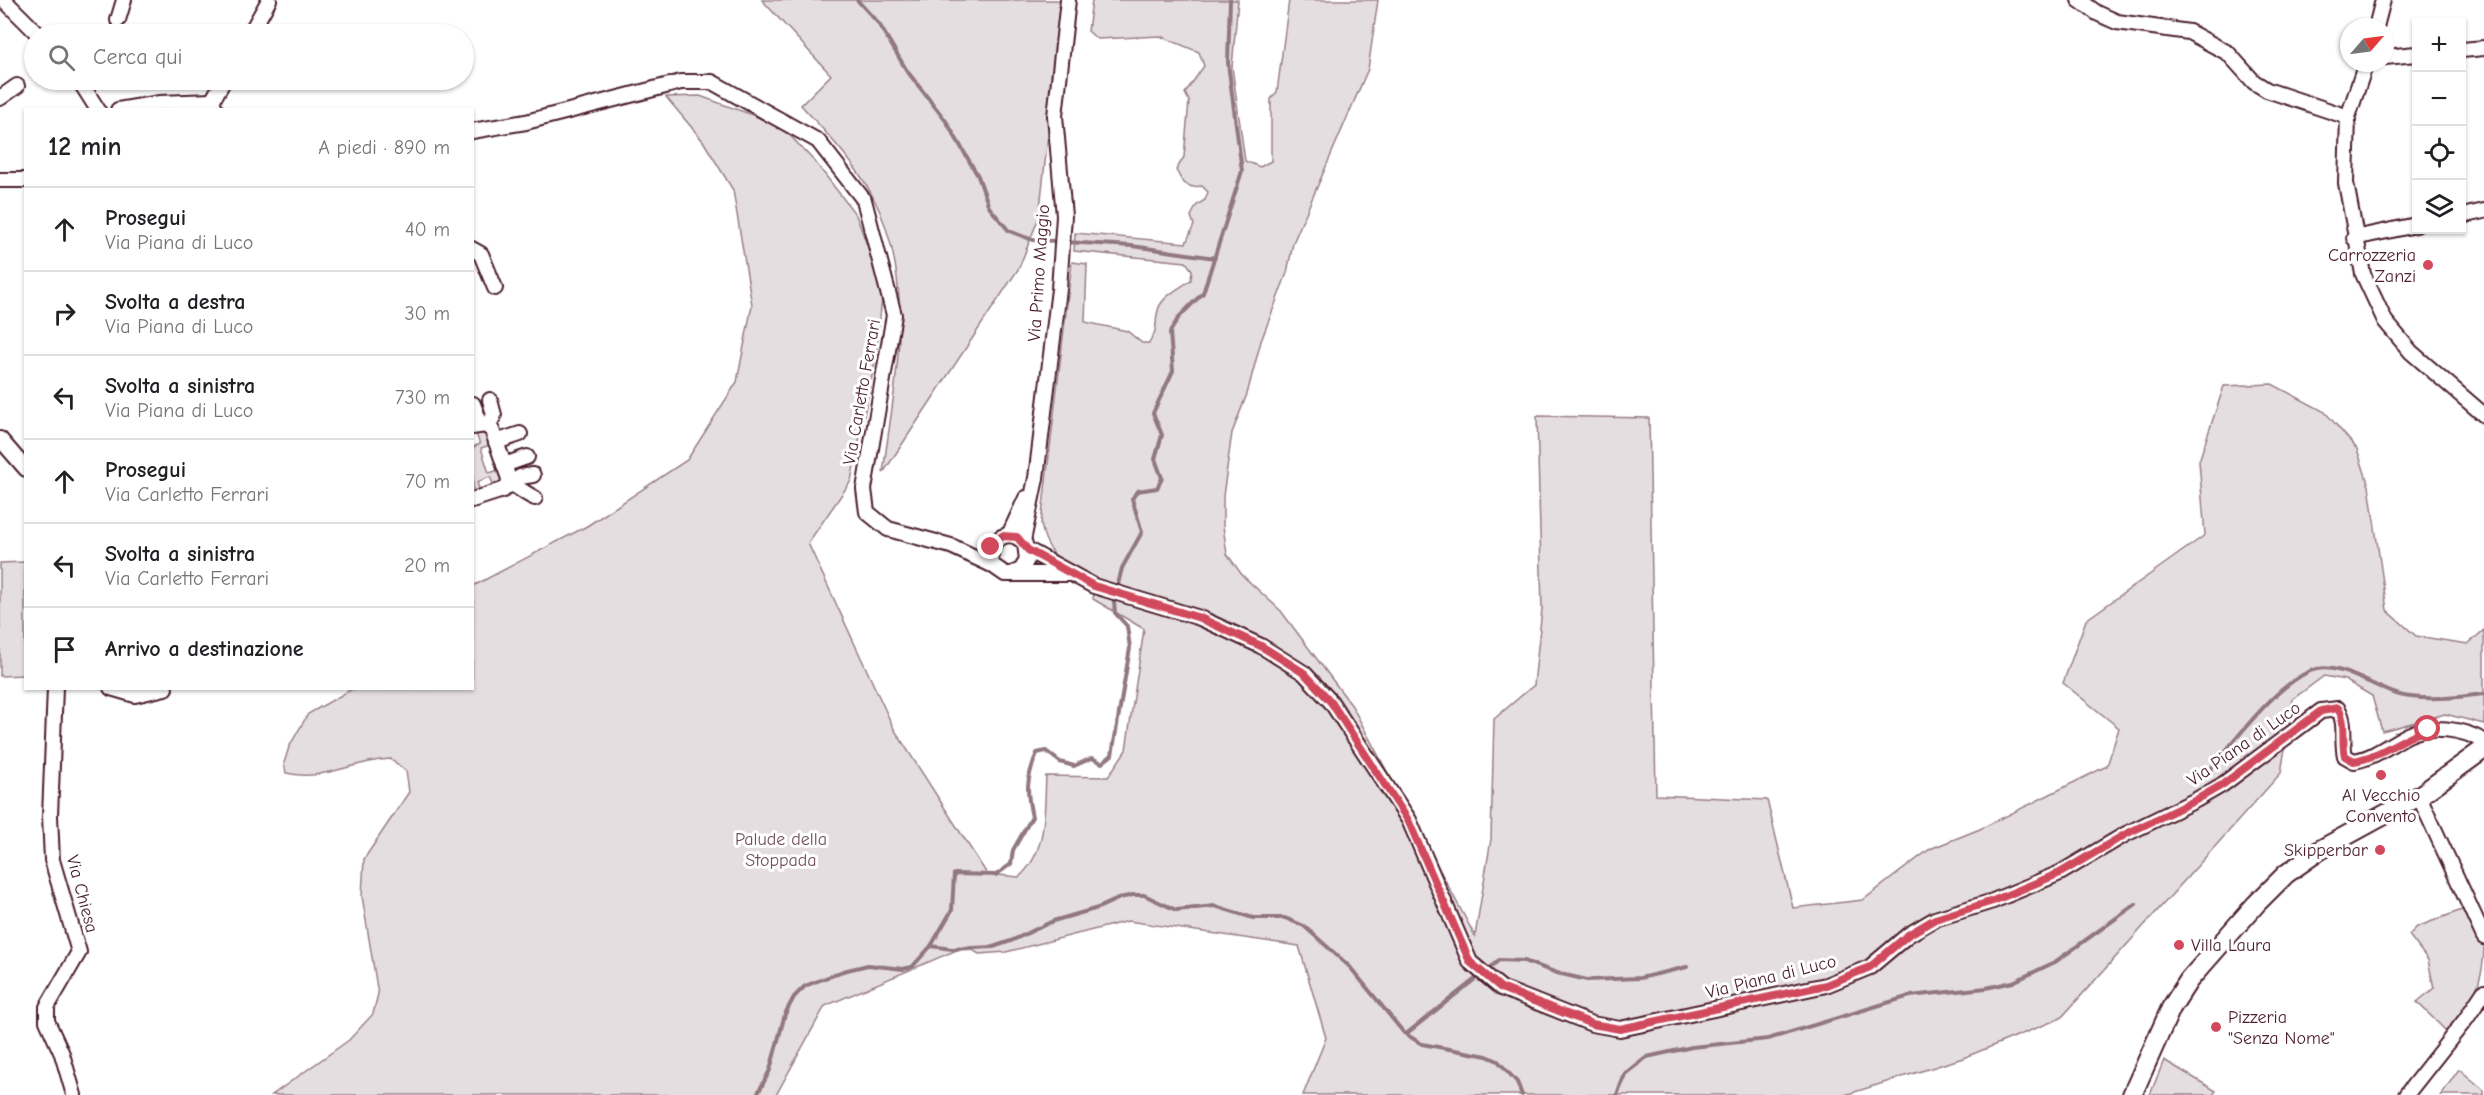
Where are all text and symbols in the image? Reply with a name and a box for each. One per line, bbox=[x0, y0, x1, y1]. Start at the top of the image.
north arrow bbox=[2340, 18, 2394, 72]
map controls bbox=[2412, 18, 2466, 234]
button: + bbox=[2412, 18, 2466, 72]
search box bbox=[24, 24, 474, 90]
icon: search bbox=[45, 41, 78, 74]
text: Cerca qui bbox=[93, 44, 183, 70]
button: − bbox=[2412, 72, 2466, 126]
button: locate bbox=[2412, 126, 2466, 180]
text: 12 min bbox=[48, 132, 122, 162]
text: A piedi · 890 m bbox=[318, 136, 450, 159]
button: layers bbox=[2412, 180, 2466, 234]
street label: Via Primo Maggio bbox=[1024, 204, 1054, 342]
text: Prosegui bbox=[105, 205, 186, 231]
icon: ahead bbox=[48, 213, 81, 246]
text: 40 m bbox=[405, 218, 450, 241]
text: Via Piana di Luco bbox=[105, 231, 253, 254]
place label: Carrozzeria Zanzi bbox=[2328, 245, 2416, 287]
marker: Carrozzeria Zanzi bbox=[2421, 258, 2435, 272]
text: Svolta a destra bbox=[105, 289, 246, 315]
icon: right bbox=[48, 297, 81, 330]
text: 30 m bbox=[404, 302, 450, 325]
text: Via Piana di Luco bbox=[105, 315, 253, 338]
street label: Via Carletto Ferrari bbox=[839, 317, 885, 467]
text: Svolta a sinistra bbox=[105, 373, 255, 399]
icon: left bbox=[48, 381, 81, 414]
text: 730 m bbox=[395, 386, 450, 409]
text: Via Piana di Luco bbox=[105, 399, 253, 422]
text: Prosegui bbox=[105, 457, 186, 483]
icon: ahead bbox=[48, 465, 81, 498]
text: 70 m bbox=[405, 470, 450, 493]
text: Via Carletto Ferrari bbox=[105, 483, 269, 506]
route end bbox=[977, 533, 1003, 559]
text: Svolta a sinistra bbox=[105, 541, 255, 567]
icon: left bbox=[48, 549, 81, 582]
text: 20 m bbox=[404, 554, 450, 577]
text: Via Carletto Ferrari bbox=[105, 567, 269, 590]
icon: arrive bbox=[48, 633, 81, 666]
text: Arrivo a destinazione bbox=[105, 636, 304, 662]
street label: Via Piana di Luco bbox=[2183, 697, 2305, 791]
route start bbox=[2414, 715, 2440, 741]
marker: Al Vecchio Convento bbox=[2374, 768, 2388, 782]
place label: Al Vecchio Convento bbox=[2342, 785, 2420, 827]
park label: Palude della Stoppada bbox=[735, 829, 827, 871]
place label: Skipperbar bbox=[2284, 840, 2369, 861]
marker: Skipperbar bbox=[2373, 843, 2387, 857]
street label: Via Chiesa bbox=[62, 853, 102, 935]
place label: Villa Laura bbox=[2191, 935, 2271, 956]
marker: Villa Laura bbox=[2172, 938, 2186, 952]
street label: Via Piana di Luco bbox=[1704, 951, 1838, 1003]
place label: Pizzeria "Senza Nome" bbox=[2228, 1007, 2335, 1049]
marker: Pizzeria "Senza Nome" bbox=[2209, 1020, 2223, 1034]

